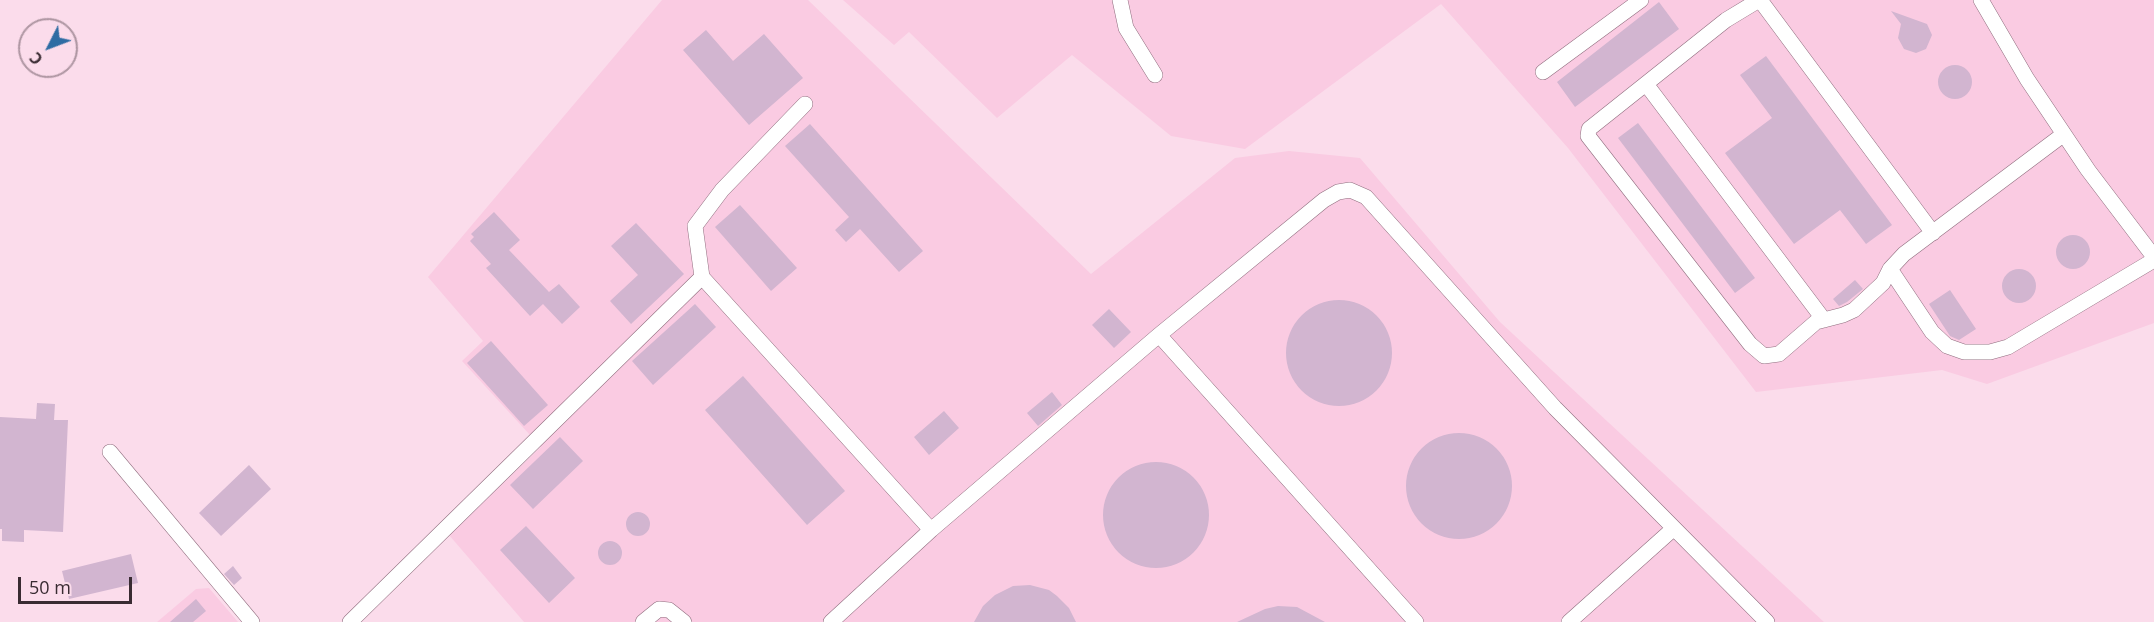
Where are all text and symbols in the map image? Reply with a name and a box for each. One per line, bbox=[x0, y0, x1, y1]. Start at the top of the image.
north arrow bbox=[18, 18, 78, 78]
text: С bbox=[25, 48, 48, 70]
scale bar bbox=[21, 565, 135, 603]
text: 50 m bbox=[29, 575, 71, 599]

